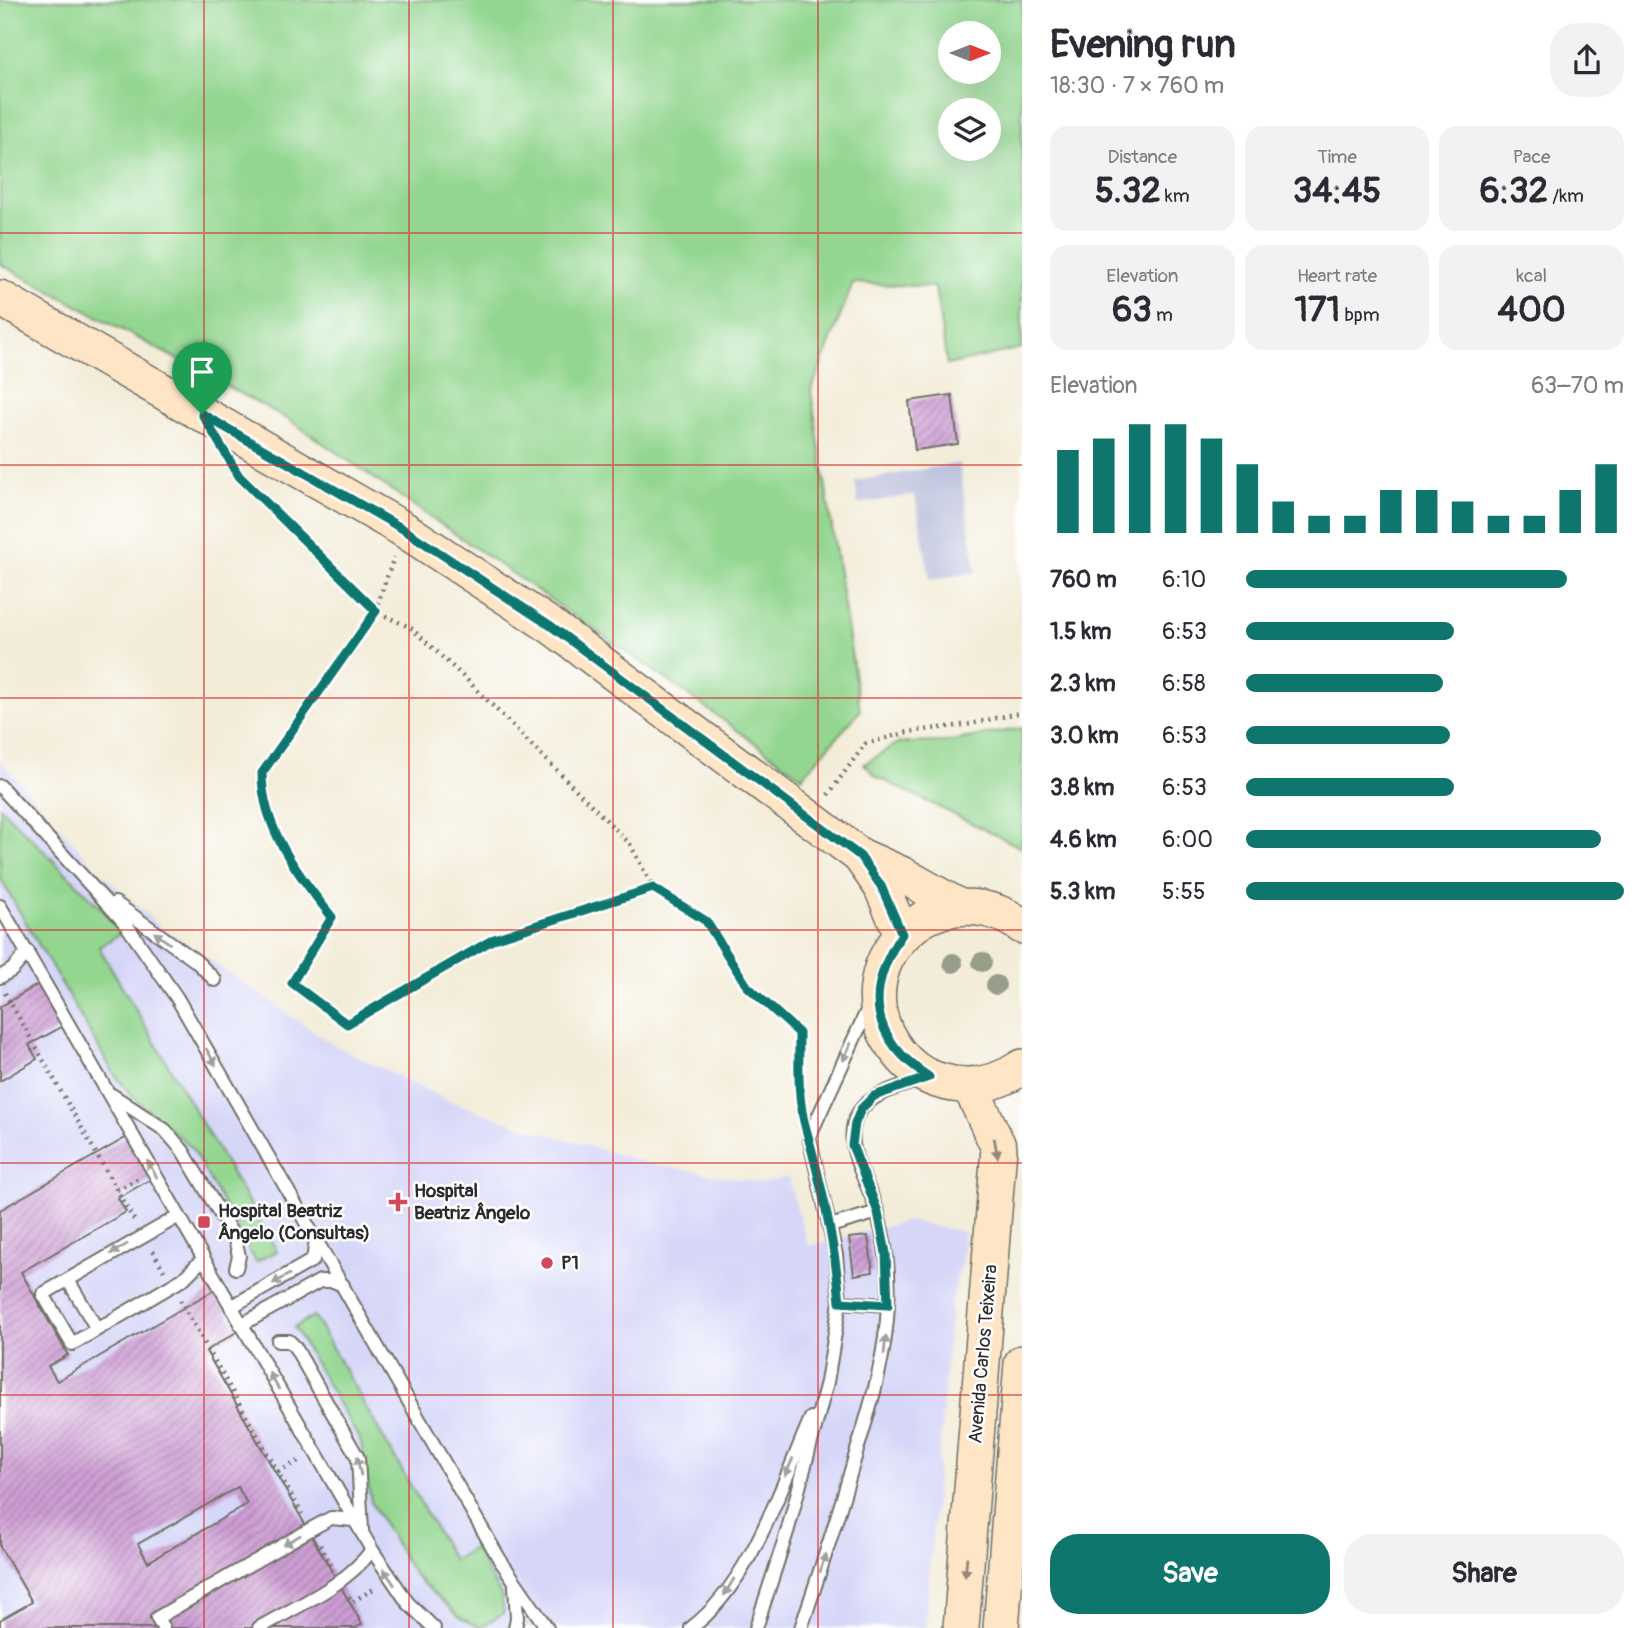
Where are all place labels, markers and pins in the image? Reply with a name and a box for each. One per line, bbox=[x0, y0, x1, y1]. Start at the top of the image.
pin bbox=[172, 342, 232, 414]
place label: Hospital Beatriz Ângelo bbox=[414, 1179, 531, 1225]
marker: Hospital Beatriz Ângelo bbox=[388, 1192, 408, 1212]
place label: Hospital Beatriz Ângelo (Consultas) bbox=[218, 1199, 370, 1245]
marker: Hospital Beatriz Ângelo (Consultas) bbox=[196, 1214, 212, 1230]
place label: P1 bbox=[561, 1251, 579, 1275]
marker: P1 bbox=[539, 1255, 555, 1271]

